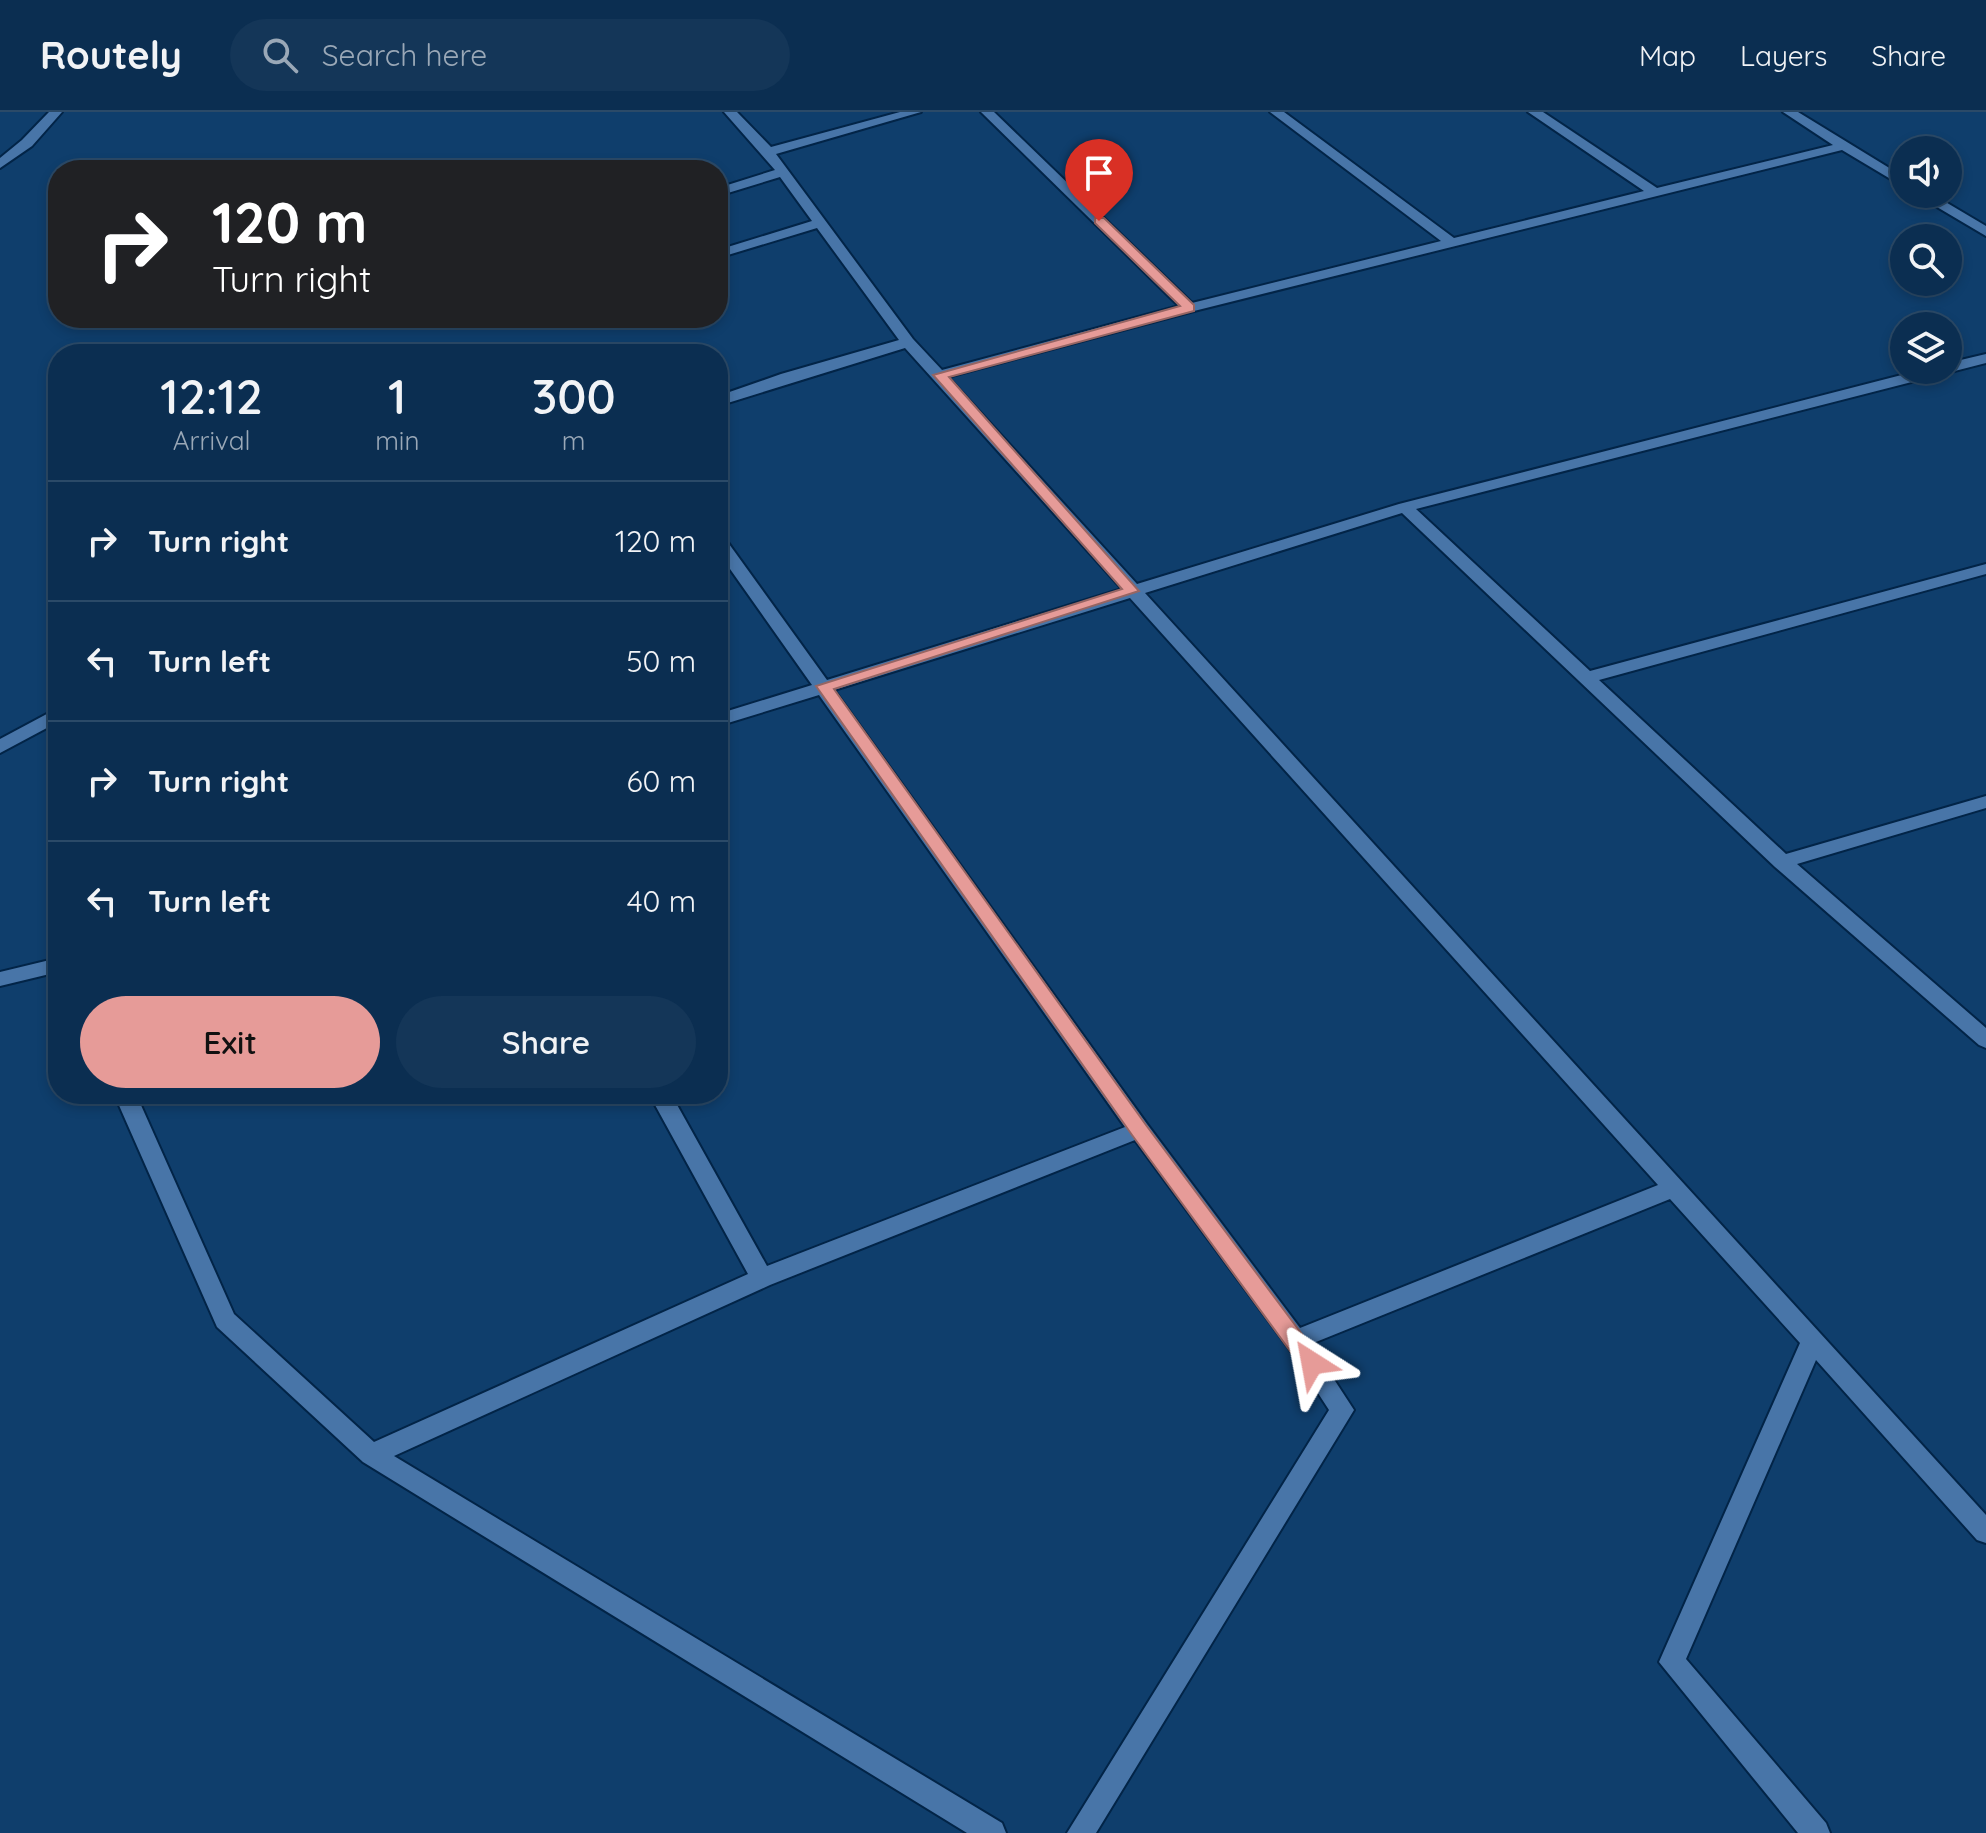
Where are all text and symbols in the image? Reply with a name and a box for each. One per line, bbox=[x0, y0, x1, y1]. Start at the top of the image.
search box bbox=[230, 19, 790, 91]
text: Routely bbox=[40, 31, 182, 79]
icon: search bbox=[258, 33, 302, 77]
text: Search here bbox=[322, 36, 487, 74]
text: Map bbox=[1639, 38, 1696, 73]
text: Layers bbox=[1740, 38, 1827, 73]
text: Share bbox=[1871, 38, 1946, 73]
map controls bbox=[1890, 136, 1962, 384]
button: sound bbox=[1890, 136, 1962, 208]
pin bbox=[1065, 139, 1133, 221]
icon: arrive bbox=[1077, 151, 1121, 195]
text: 120 m bbox=[212, 187, 367, 257]
icon: right bbox=[80, 192, 184, 296]
button: search bbox=[1890, 224, 1962, 296]
text: Turn right bbox=[212, 256, 371, 301]
button: layers bbox=[1890, 312, 1962, 384]
text: 12:12 bbox=[160, 366, 263, 426]
text: 1 bbox=[388, 366, 407, 426]
text: 300 bbox=[532, 366, 616, 426]
text: Arrival bbox=[173, 424, 251, 457]
text: min bbox=[375, 424, 419, 457]
text: m bbox=[562, 424, 586, 457]
icon: right bbox=[80, 519, 124, 563]
text: Turn right bbox=[148, 522, 289, 560]
text: 120 m bbox=[615, 522, 696, 560]
icon: left bbox=[80, 639, 124, 683]
text: Turn left bbox=[148, 642, 271, 680]
text: 50 m bbox=[626, 642, 696, 680]
icon: right bbox=[80, 759, 124, 803]
text: Turn right bbox=[148, 762, 289, 800]
text: 60 m bbox=[626, 762, 696, 800]
icon: left bbox=[80, 879, 124, 923]
text: Turn left bbox=[148, 882, 271, 920]
text: 40 m bbox=[627, 882, 696, 920]
button: Exit bbox=[80, 996, 380, 1088]
button: Share bbox=[396, 996, 696, 1088]
position arrow bbox=[1270, 1321, 1354, 1405]

